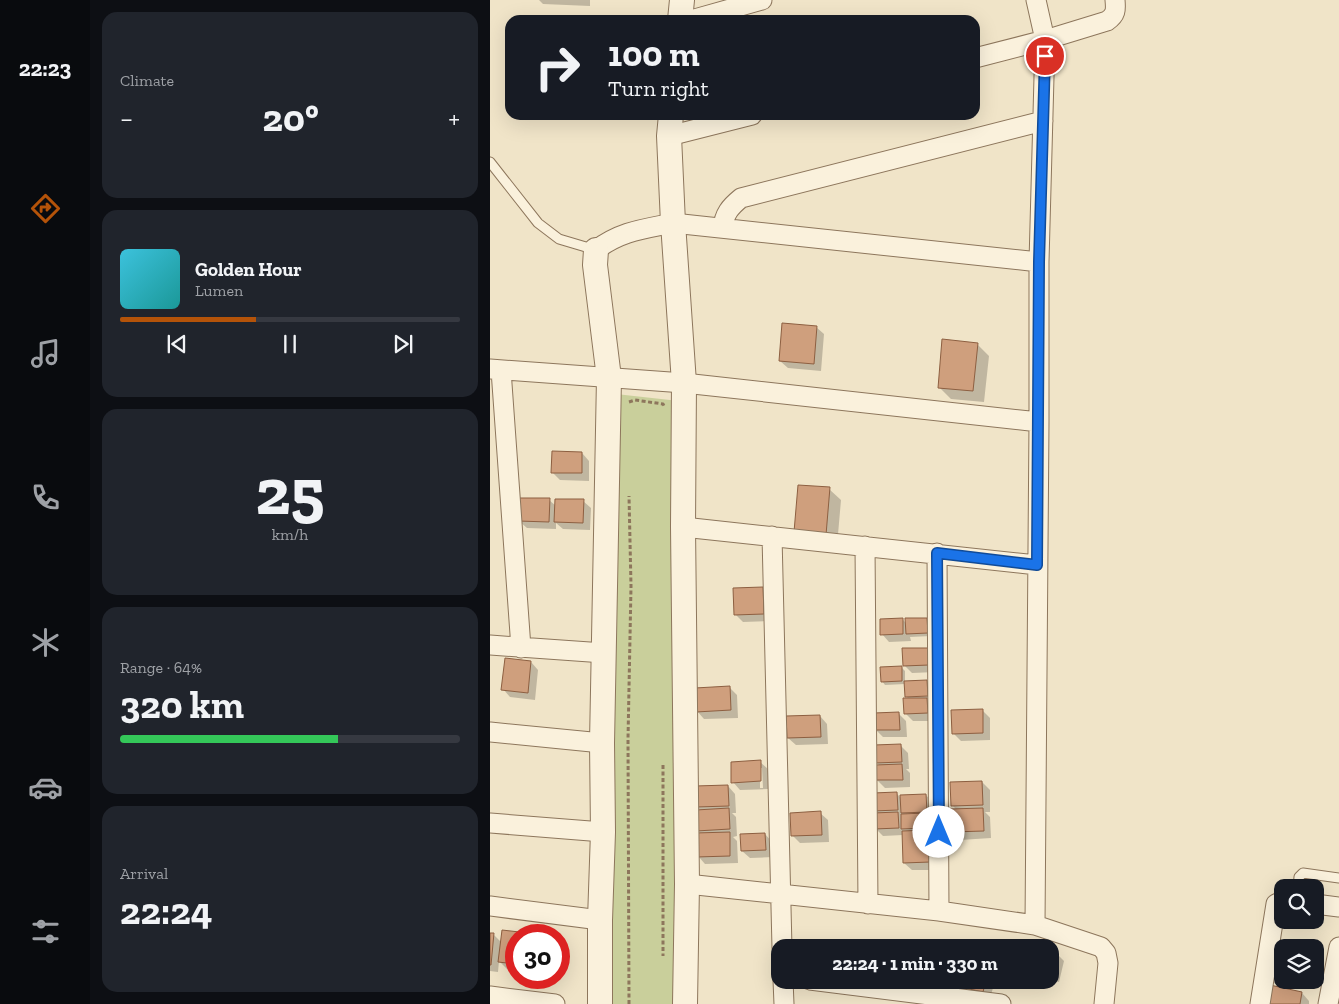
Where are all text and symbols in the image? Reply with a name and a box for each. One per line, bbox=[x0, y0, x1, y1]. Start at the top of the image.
text: 100 m bbox=[608, 33, 700, 75]
icon: right bbox=[525, 35, 590, 100]
pin bbox=[1024, 35, 1066, 77]
icon: arrive bbox=[1031, 42, 1059, 70]
text: 22:23 bbox=[19, 55, 71, 82]
text: Climate bbox=[120, 71, 174, 90]
text: Turn right bbox=[608, 75, 709, 102]
text: 20° bbox=[263, 95, 319, 141]
text: − bbox=[120, 102, 133, 135]
text: + bbox=[448, 102, 460, 135]
icon: directions bbox=[28, 191, 63, 226]
text: Golden Hour bbox=[195, 258, 302, 281]
text: Lumen bbox=[195, 281, 243, 300]
icon: previous bbox=[163, 330, 191, 358]
icon: pause bbox=[276, 330, 304, 358]
icon: next bbox=[389, 330, 417, 358]
icon: music bbox=[28, 336, 63, 371]
text: 25 bbox=[256, 453, 324, 531]
icon: phone bbox=[28, 480, 63, 515]
text: km/h bbox=[272, 525, 308, 544]
icon: climate bbox=[28, 625, 63, 660]
text: Range · 64% bbox=[120, 658, 202, 677]
text: 320 km bbox=[120, 682, 244, 728]
icon: car bbox=[28, 770, 63, 805]
position arrow bbox=[912, 805, 964, 857]
text: Arrival bbox=[120, 864, 168, 883]
map controls bbox=[1274, 879, 1324, 989]
button: search bbox=[1274, 879, 1324, 929]
text: 22:24 bbox=[120, 888, 212, 934]
icon: filters bbox=[28, 914, 63, 949]
speed limit sign: 30 bbox=[505, 924, 570, 989]
button: layers bbox=[1274, 939, 1324, 989]
text: 22:24 · 1 min · 330 m bbox=[832, 952, 998, 975]

